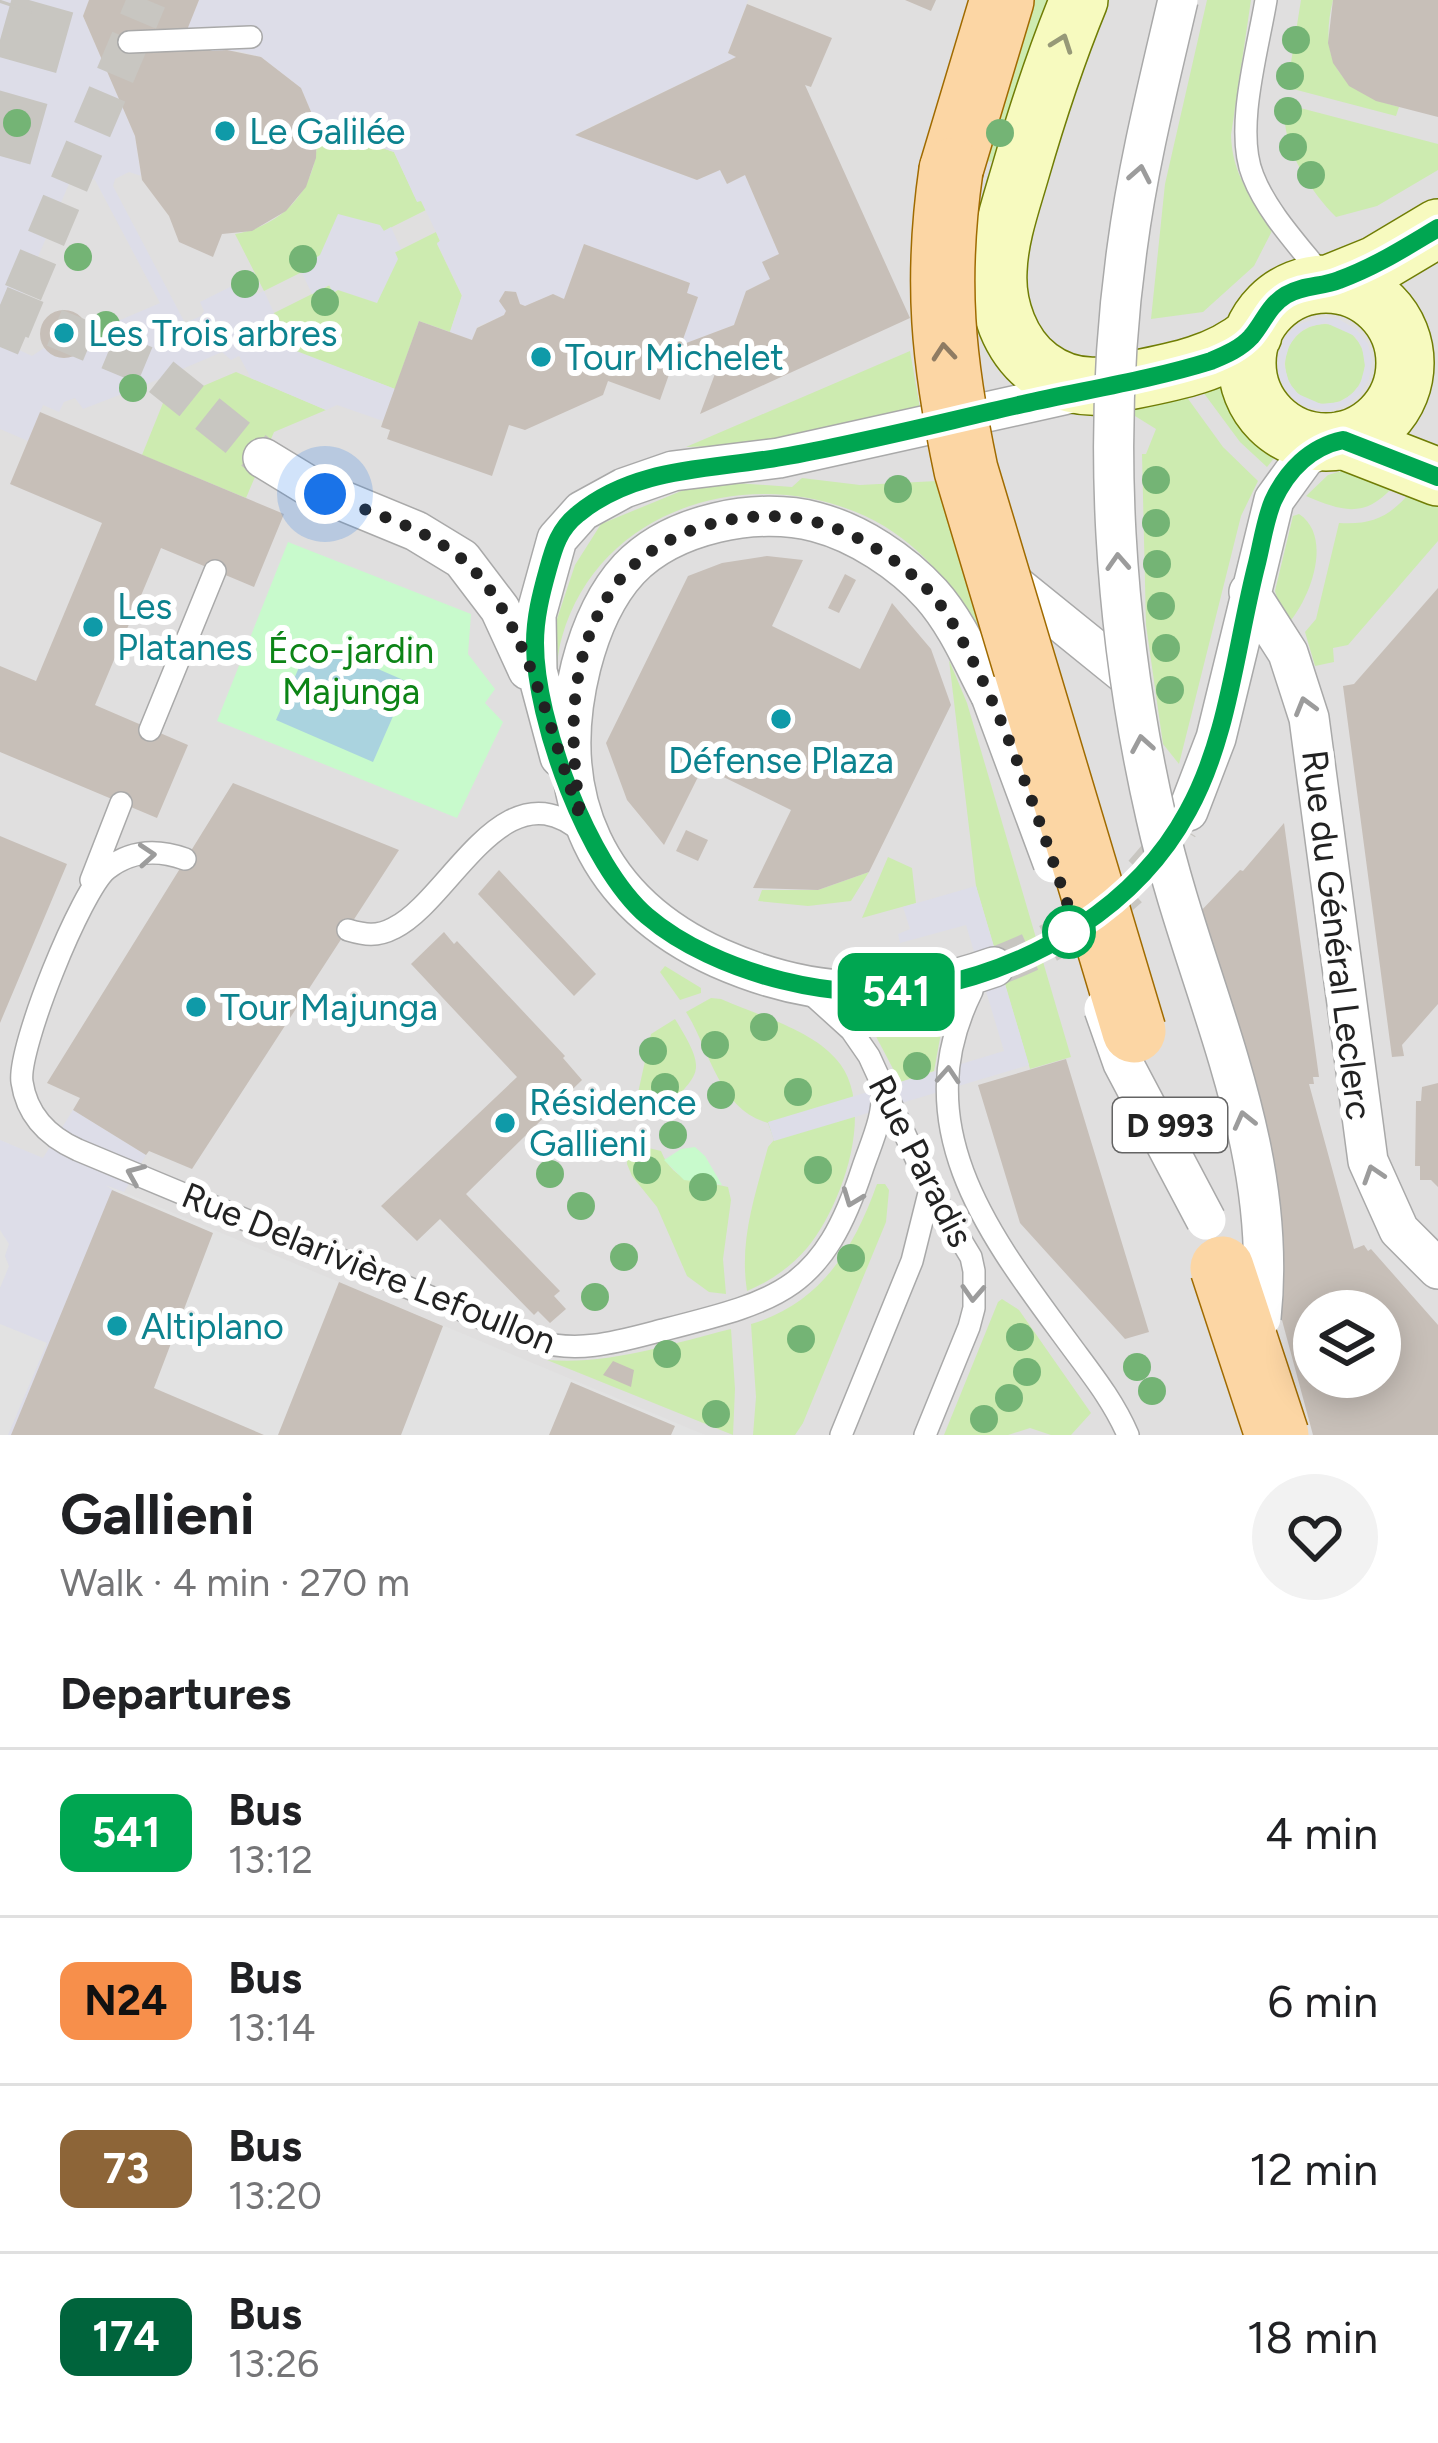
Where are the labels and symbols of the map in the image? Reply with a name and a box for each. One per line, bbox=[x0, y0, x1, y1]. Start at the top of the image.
one-way arrow bbox=[1048, 33, 1072, 54]
place label: Le Galilée bbox=[249, 110, 406, 153]
marker: Le Galilée bbox=[212, 118, 238, 144]
one-way arrow bbox=[1126, 164, 1152, 184]
place label: Les Trois arbres bbox=[88, 312, 338, 355]
marker: Les Trois arbres bbox=[51, 320, 77, 346]
place label: Tour Michelet bbox=[565, 336, 784, 379]
one-way arrow bbox=[932, 343, 957, 362]
marker: Tour Michelet bbox=[528, 344, 554, 370]
your location bbox=[295, 464, 355, 524]
one-way arrow bbox=[1106, 552, 1132, 571]
place label: Les Platanes bbox=[117, 585, 253, 669]
marker: Les Platanes bbox=[80, 614, 106, 640]
park label: Éco-jardin Majunga bbox=[268, 629, 434, 713]
one-way arrow bbox=[1294, 696, 1319, 717]
marker: Défense Plaza bbox=[768, 706, 794, 732]
one-way arrow bbox=[1130, 734, 1155, 754]
place label: Défense Plaza bbox=[668, 739, 894, 782]
street label: Rue du Général Leclerc bbox=[1293, 748, 1381, 1122]
one-way arrow bbox=[138, 843, 157, 869]
unlabelled marker bbox=[1044, 907, 1094, 957]
line badge: 541 bbox=[827, 953, 965, 1031]
place label: Tour Majunga bbox=[220, 986, 438, 1029]
marker: Tour Majunga bbox=[183, 994, 209, 1020]
one-way arrow bbox=[934, 1065, 960, 1084]
street label: Rue Paradis bbox=[859, 1068, 983, 1254]
place label: Résidence Gallieni bbox=[529, 1081, 696, 1165]
road number: D 993 bbox=[1113, 1098, 1227, 1152]
marker: Résidence Gallieni bbox=[492, 1110, 518, 1136]
one-way arrow bbox=[1233, 1110, 1258, 1130]
one-way arrow bbox=[126, 1164, 147, 1188]
one-way arrow bbox=[1363, 1164, 1388, 1185]
street label: Rue Delarivière Lefoullon bbox=[176, 1173, 562, 1363]
one-way arrow bbox=[842, 1186, 867, 1207]
one-way arrow bbox=[960, 1284, 986, 1303]
place label: Altiplano bbox=[141, 1305, 284, 1348]
marker: Altiplano bbox=[104, 1313, 130, 1339]

